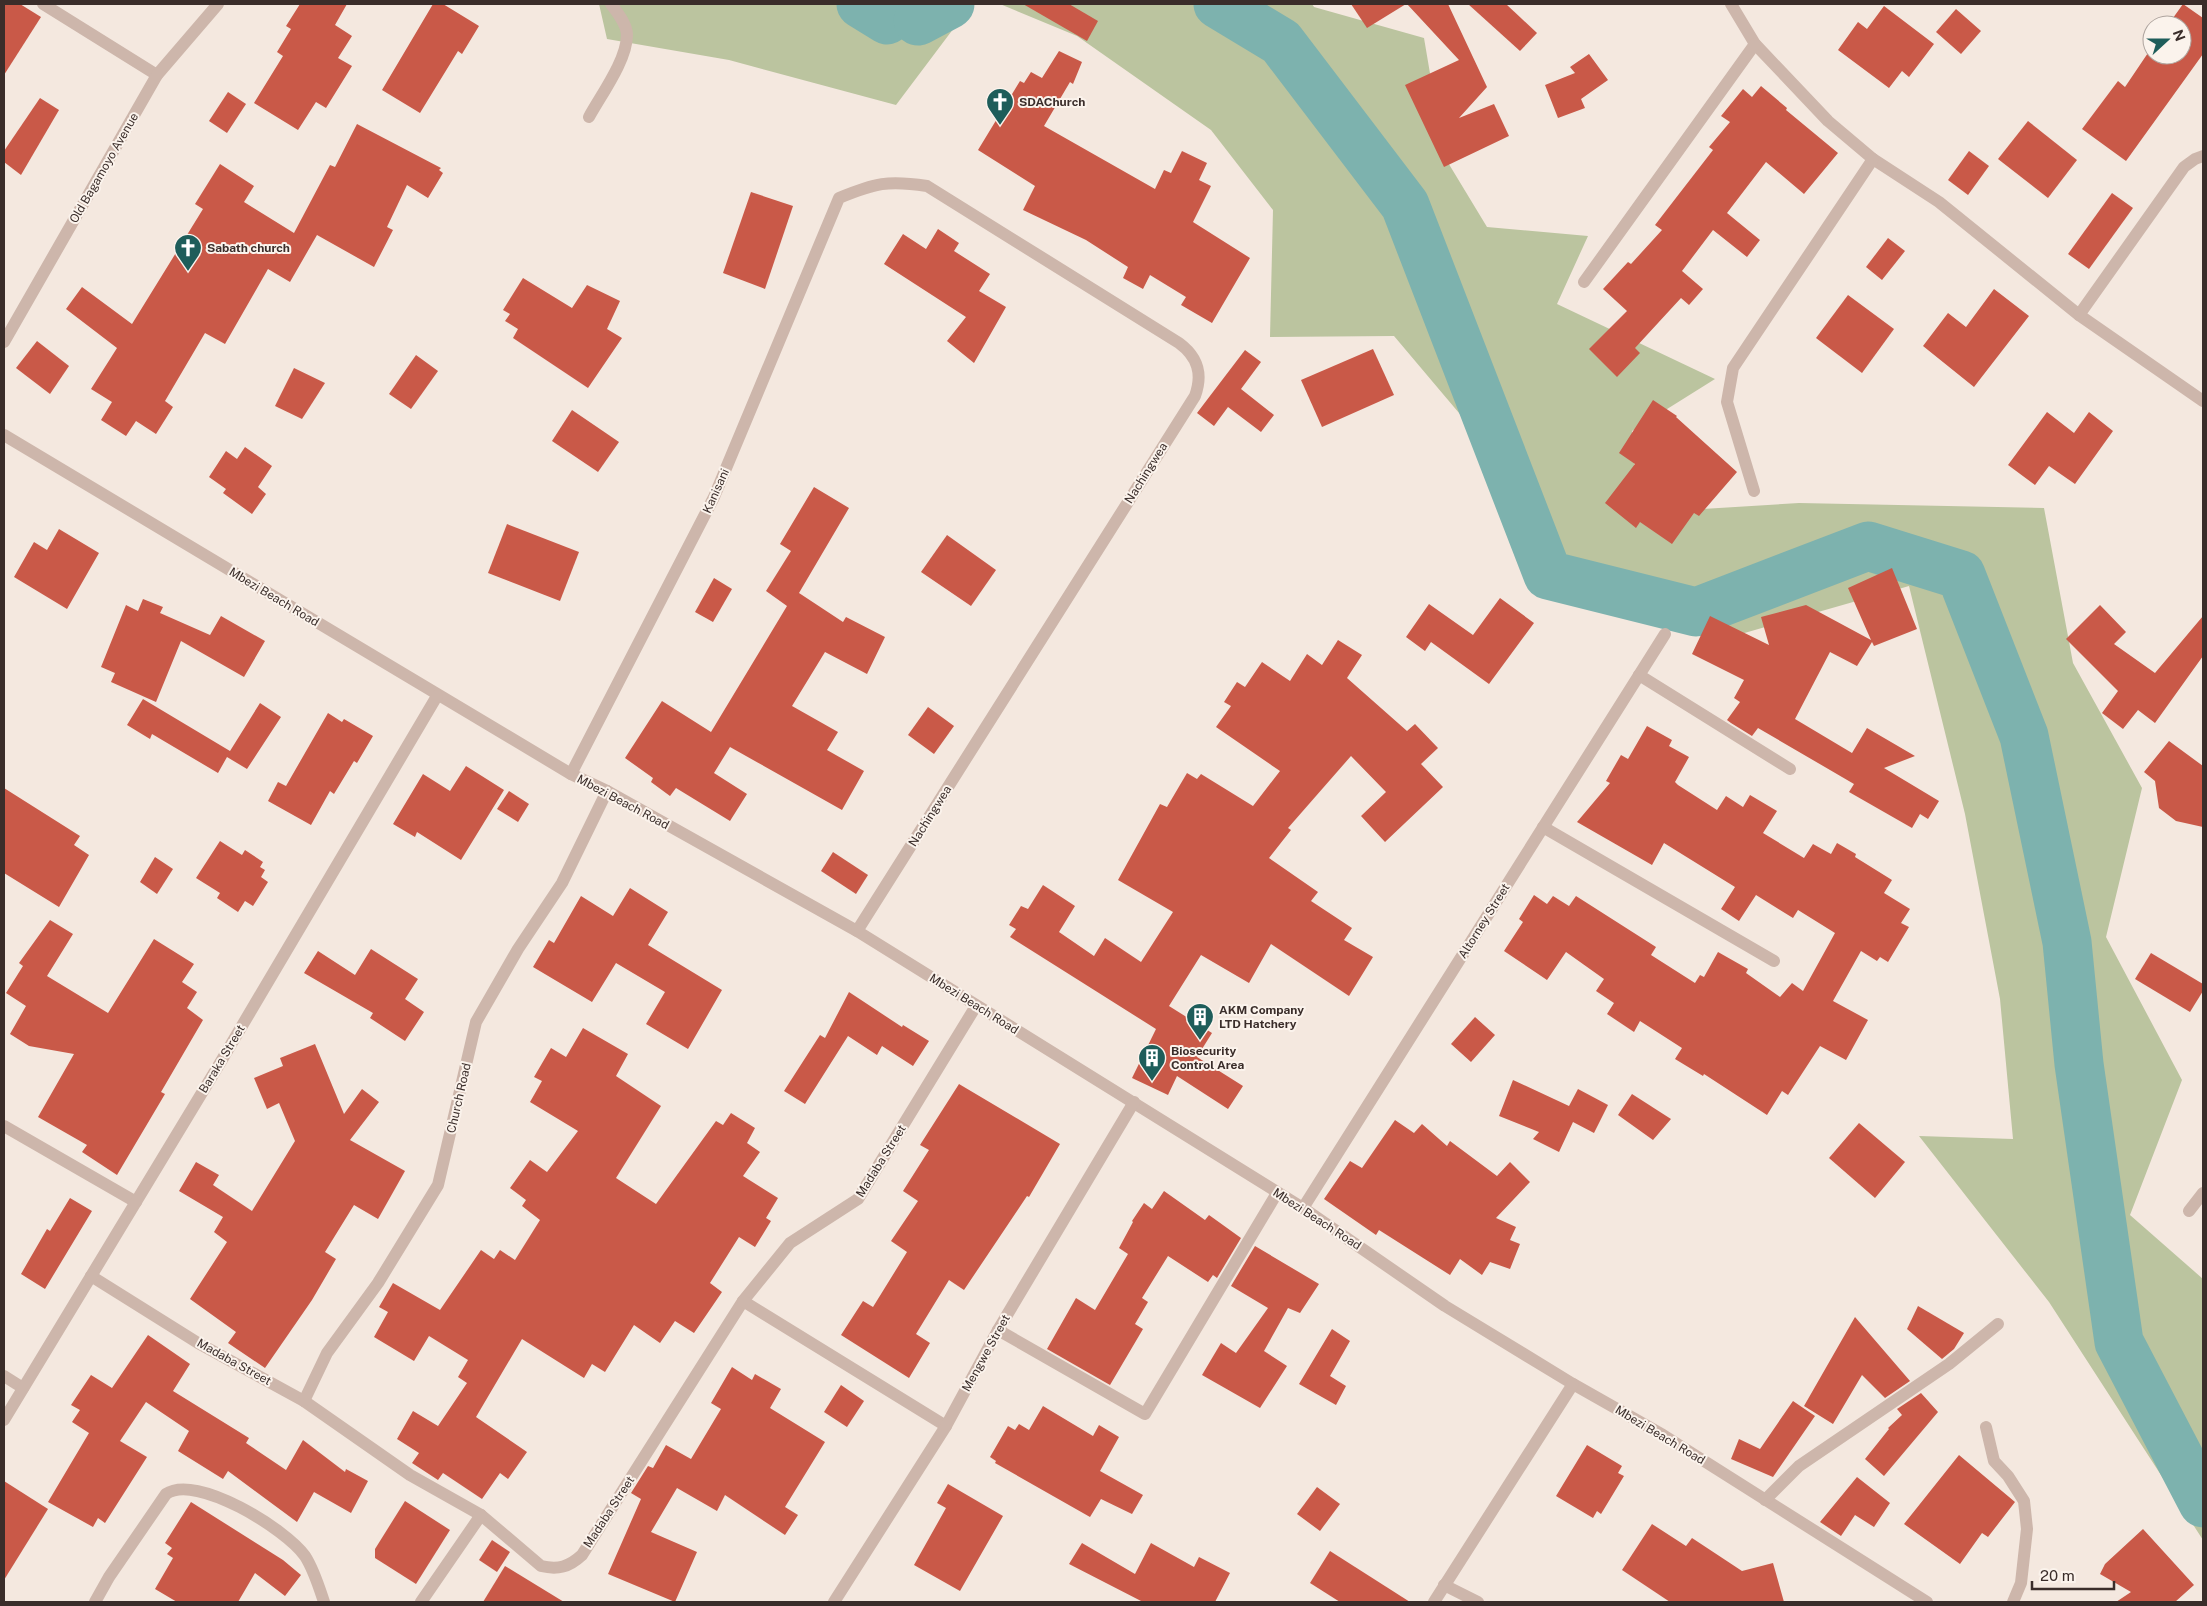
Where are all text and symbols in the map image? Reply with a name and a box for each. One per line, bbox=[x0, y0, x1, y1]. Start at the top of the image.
north arrow bbox=[2142, 15, 2192, 65]
text: N bbox=[2170, 27, 2189, 43]
church icon: SDAChurch bbox=[985, 87, 1015, 126]
place label: SDAChurch bbox=[1019, 95, 1085, 109]
street label: Old Bagamoyo Avenue bbox=[67, 110, 141, 226]
church icon: Sabath church bbox=[173, 233, 203, 272]
place label: Sabath church bbox=[207, 241, 290, 255]
street label: Nachingwea bbox=[1122, 440, 1170, 506]
street label: Kanisani bbox=[700, 467, 732, 515]
street label: Mbezi Beach Road bbox=[227, 565, 321, 629]
street label: Mbezi Beach Road bbox=[575, 772, 671, 832]
street label: Nachingwea bbox=[906, 783, 954, 849]
street label: Altorney Street bbox=[1455, 881, 1513, 961]
street label: Mbezi Beach Road bbox=[927, 971, 1021, 1037]
building icon: AKM Company LTD Hatchery bbox=[1185, 1002, 1215, 1041]
place label: AKM Company LTD Hatchery bbox=[1219, 1003, 1304, 1031]
street label: Baraka Street bbox=[196, 1022, 248, 1096]
building icon: Biosecurity Control Area bbox=[1137, 1043, 1167, 1082]
place label: Biosecurity Control Area bbox=[1171, 1044, 1244, 1072]
street label: Church Road bbox=[444, 1062, 474, 1134]
street label: Madaba Street bbox=[853, 1122, 909, 1200]
street label: Mbezi Beach Road bbox=[1270, 1185, 1364, 1253]
street label: Mengwe Street bbox=[959, 1312, 1013, 1394]
street label: Madaba Street bbox=[194, 1336, 274, 1388]
street label: Mbezi Beach Road bbox=[1613, 1403, 1707, 1467]
street label: Madaba Street bbox=[581, 1473, 638, 1550]
scale bar bbox=[2032, 1558, 2114, 1590]
text: 20 m bbox=[2040, 1567, 2075, 1584]

